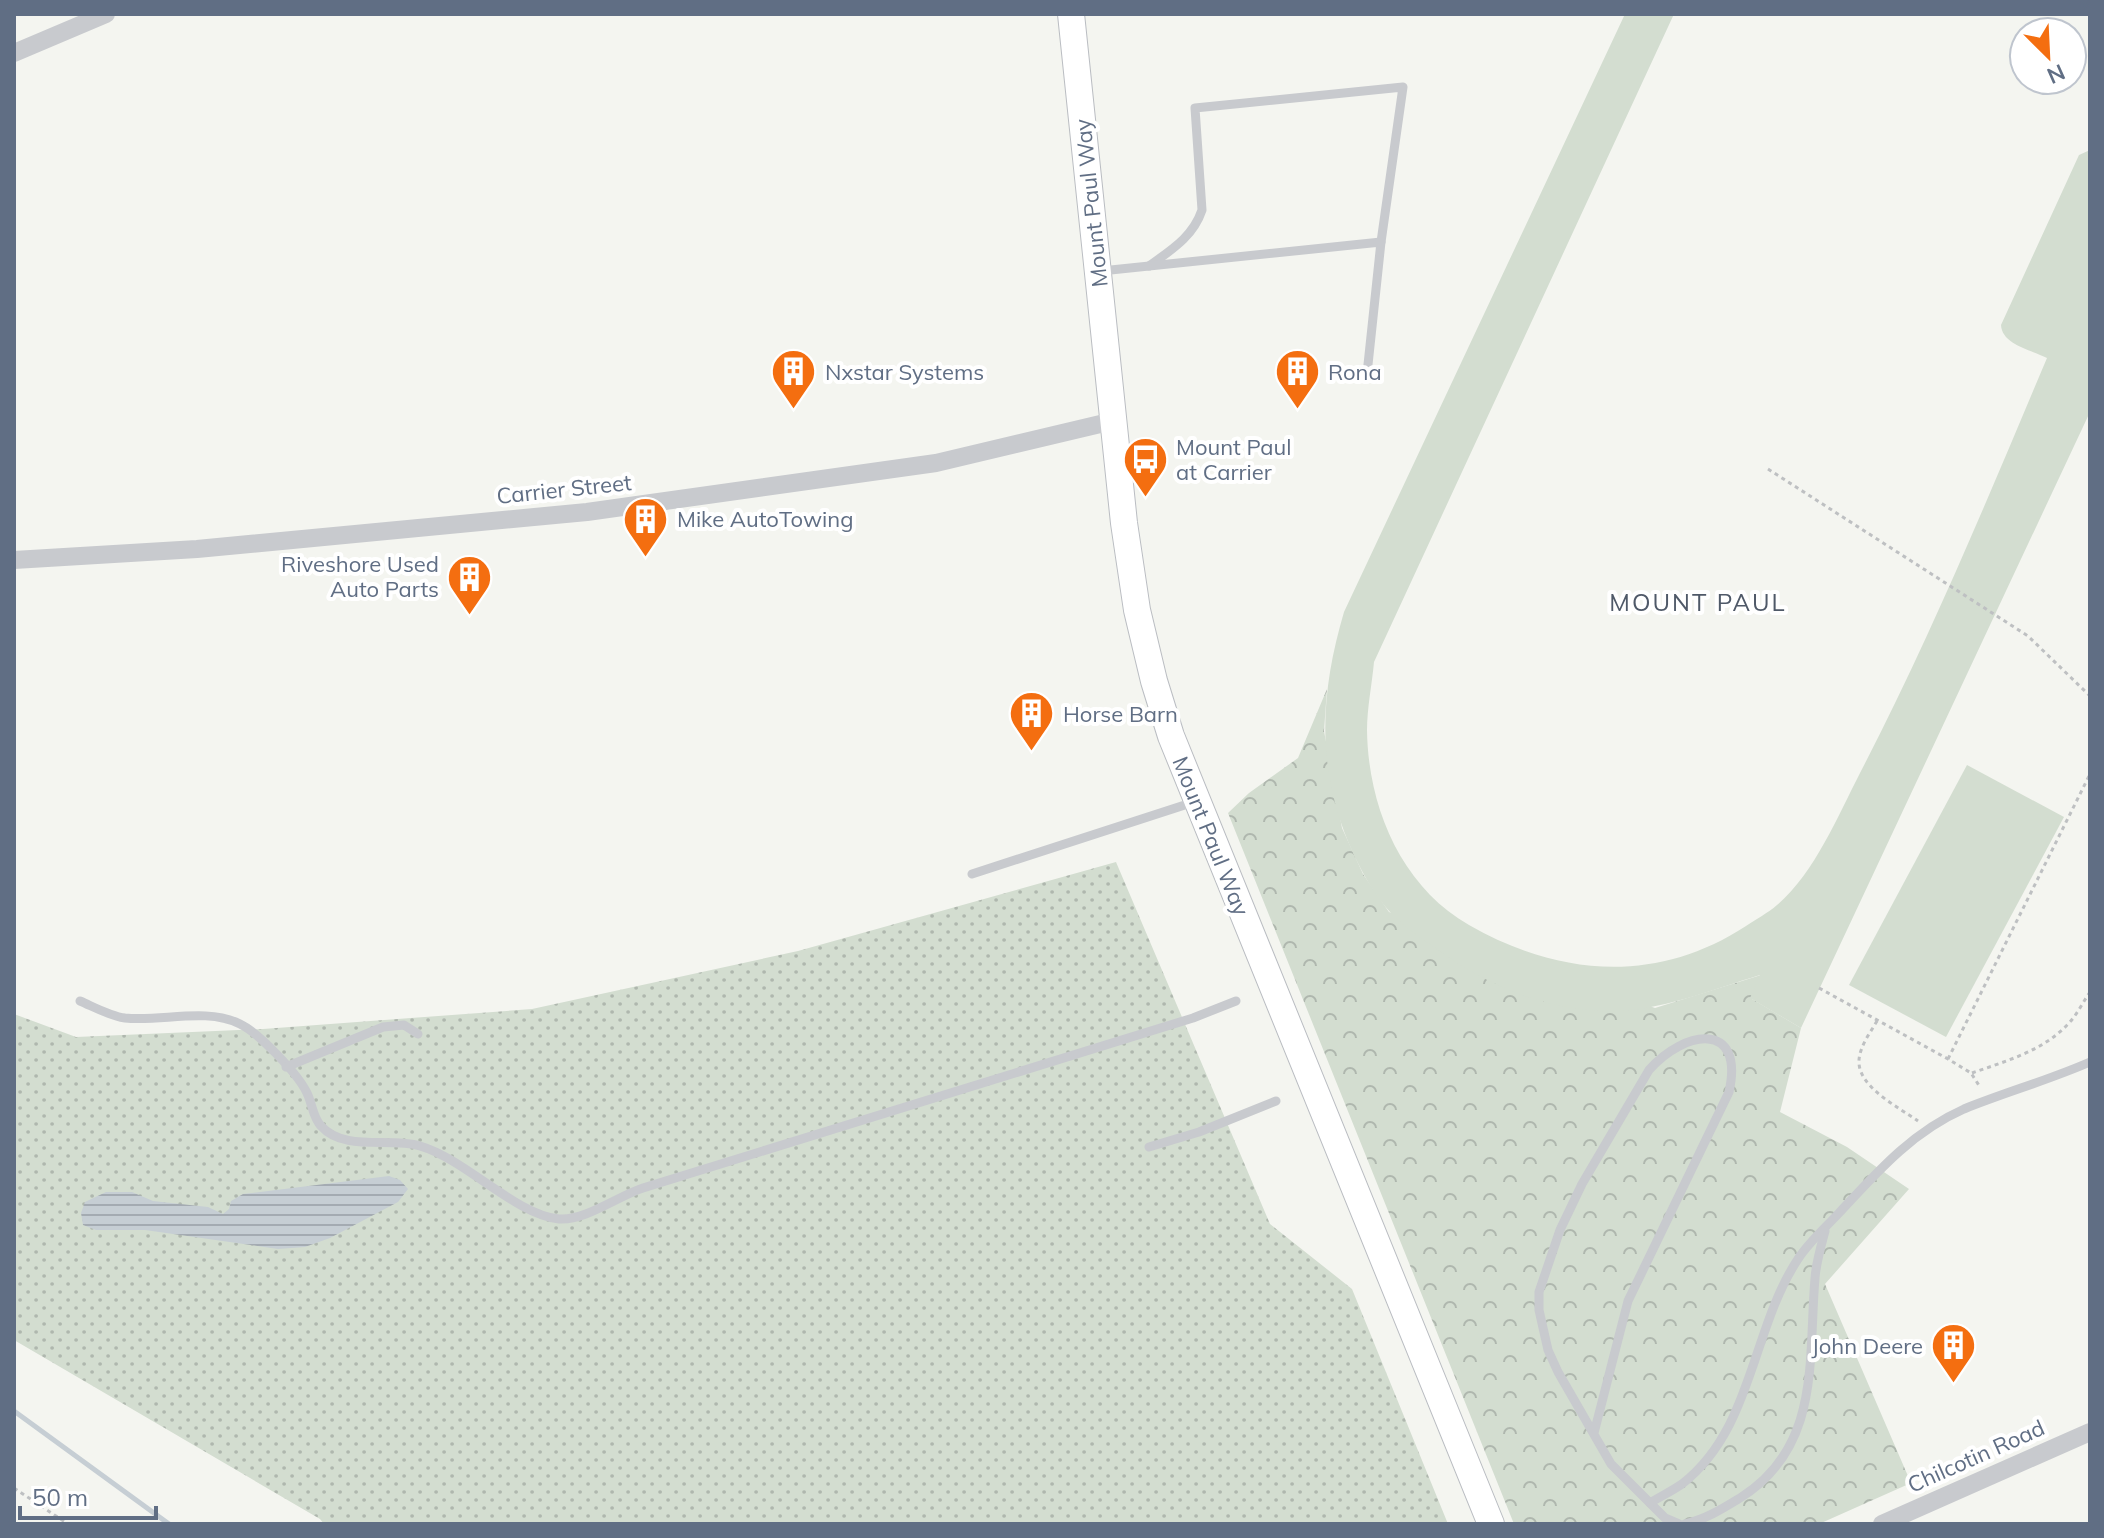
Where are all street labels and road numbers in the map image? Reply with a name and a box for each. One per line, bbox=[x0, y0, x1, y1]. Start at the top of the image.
street label: Mount Paul Way bbox=[1068, 117, 1114, 289]
street label: Carrier Street bbox=[495, 468, 633, 510]
street label: Mount Paul Way bbox=[1166, 752, 1256, 920]
street label: Chilcotin Road bbox=[1903, 1413, 2049, 1499]

